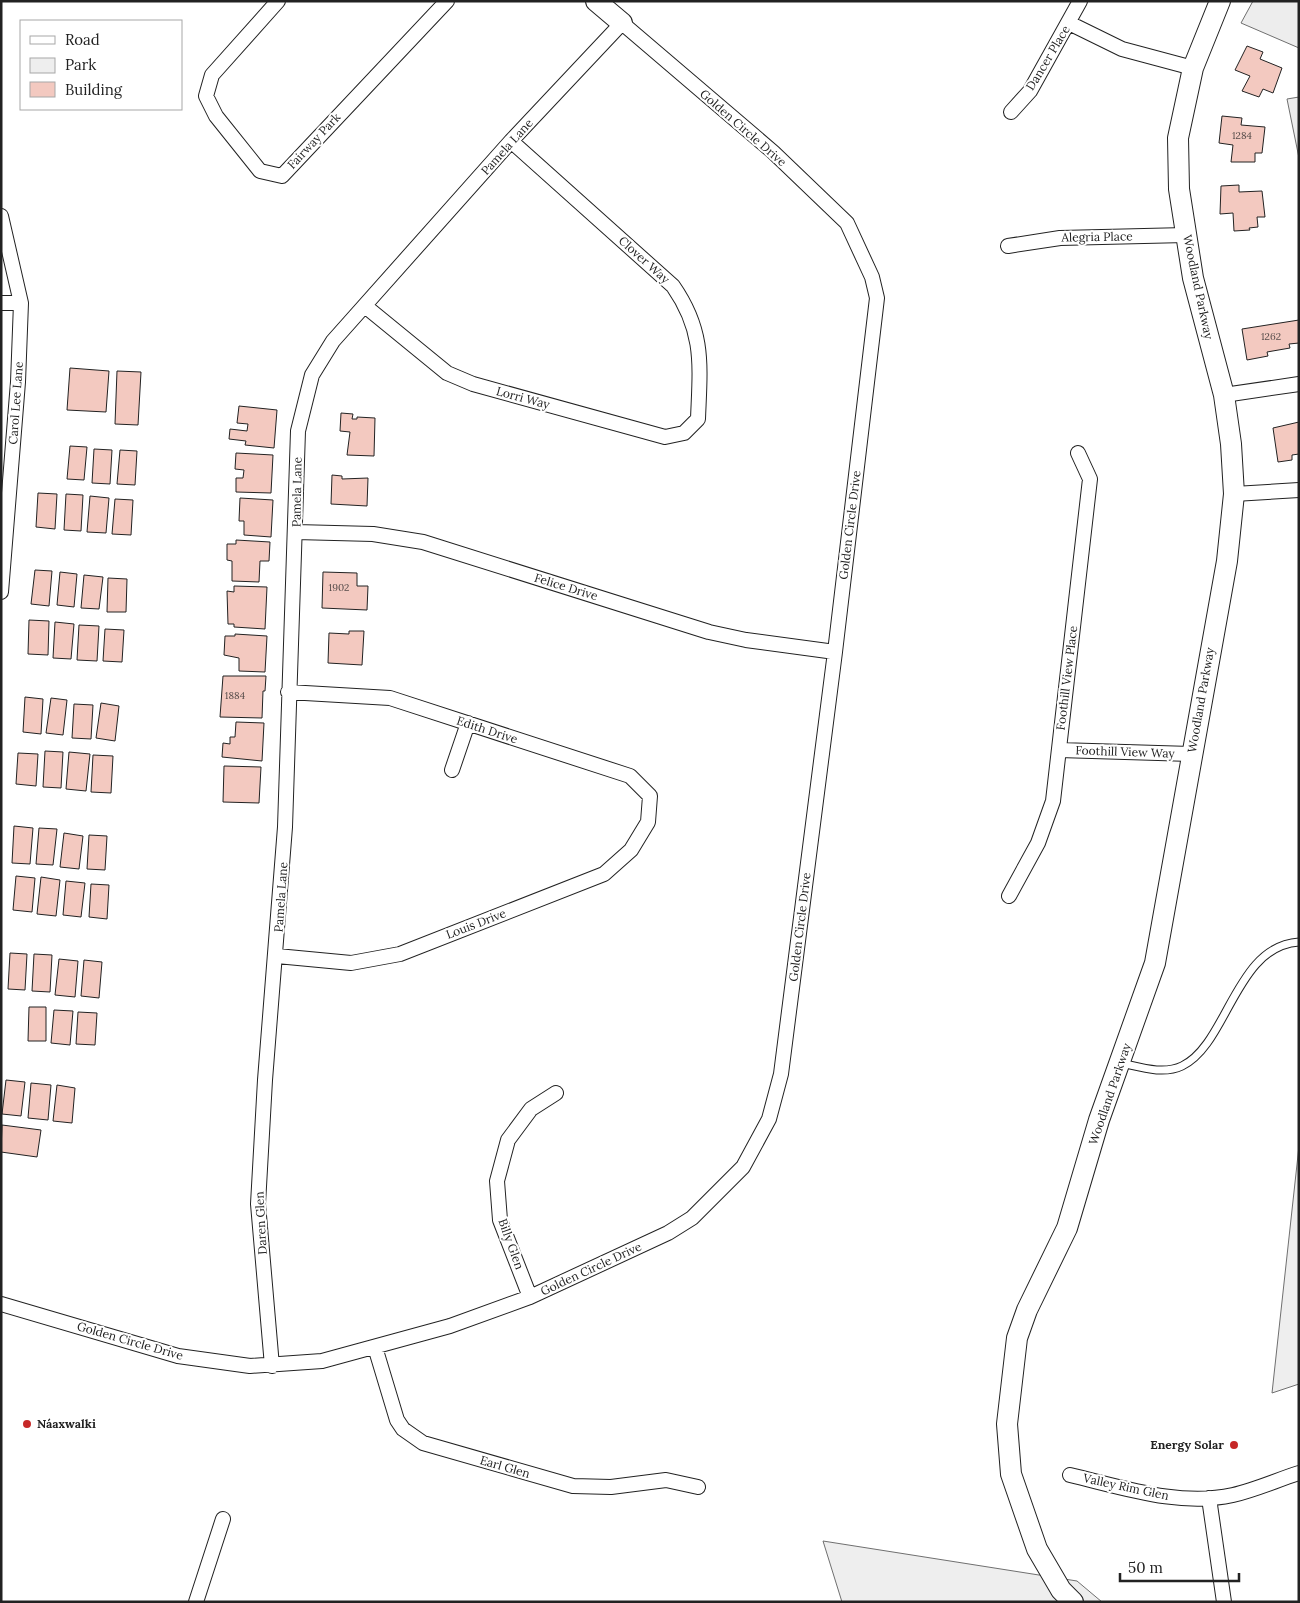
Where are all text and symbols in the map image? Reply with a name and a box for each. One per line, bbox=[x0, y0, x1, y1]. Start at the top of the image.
legend bbox=[20, 20, 182, 110]
street label: Dancer Place bbox=[1022, 22, 1073, 93]
text: Road bbox=[65, 30, 100, 49]
text: Park bbox=[65, 55, 96, 74]
text: Building bbox=[65, 80, 123, 99]
street label: Golden Circle Drive bbox=[697, 86, 790, 170]
street label: Fairway Park bbox=[284, 109, 344, 172]
street label: Pamela Lane bbox=[477, 115, 536, 178]
house number: 1284 bbox=[1232, 129, 1253, 142]
street label: Alegria Place bbox=[1060, 228, 1133, 245]
street label: Clover Way bbox=[616, 233, 673, 287]
street label: Woodland Parkway bbox=[1180, 233, 1217, 341]
house number: 1262 bbox=[1261, 330, 1281, 343]
street label: Carol Lee Lane bbox=[5, 360, 26, 445]
street label: Lorri Way bbox=[495, 383, 552, 412]
street label: Pamela Lane bbox=[288, 456, 305, 527]
street label: Golden Circle Drive bbox=[835, 469, 864, 580]
street label: Felice Drive bbox=[533, 570, 600, 603]
house number: 1902 bbox=[329, 581, 349, 594]
street label: Foothill View Place bbox=[1053, 624, 1080, 731]
street label: Woodland Parkway bbox=[1184, 645, 1217, 754]
house number: 1884 bbox=[225, 689, 246, 702]
street label: Edith Drive bbox=[455, 713, 520, 747]
street label: Foothill View Way bbox=[1075, 742, 1176, 761]
street label: Pamela Lane bbox=[271, 861, 290, 933]
street label: Golden Circle Drive bbox=[785, 871, 814, 982]
street label: Louis Drive bbox=[444, 905, 508, 942]
street label: Woodland Parkway bbox=[1085, 1040, 1134, 1147]
street label: Daren Glen bbox=[251, 1191, 270, 1255]
street label: Billy Glen bbox=[495, 1216, 528, 1271]
street label: Golden Circle Drive bbox=[538, 1238, 644, 1299]
street label: Golden Circle Drive bbox=[75, 1318, 185, 1363]
place label: Náaxwalki bbox=[37, 1416, 96, 1431]
marker: Náaxwalki bbox=[21, 1418, 33, 1430]
place label: Energy Solar bbox=[1150, 1437, 1224, 1452]
marker: Energy Solar bbox=[1228, 1439, 1240, 1451]
street label: Earl Glen bbox=[478, 1452, 532, 1481]
street label: Valley Rim Glen bbox=[1081, 1470, 1170, 1503]
scale bar bbox=[1120, 1550, 1239, 1582]
text: 50 m bbox=[1128, 1558, 1163, 1577]

